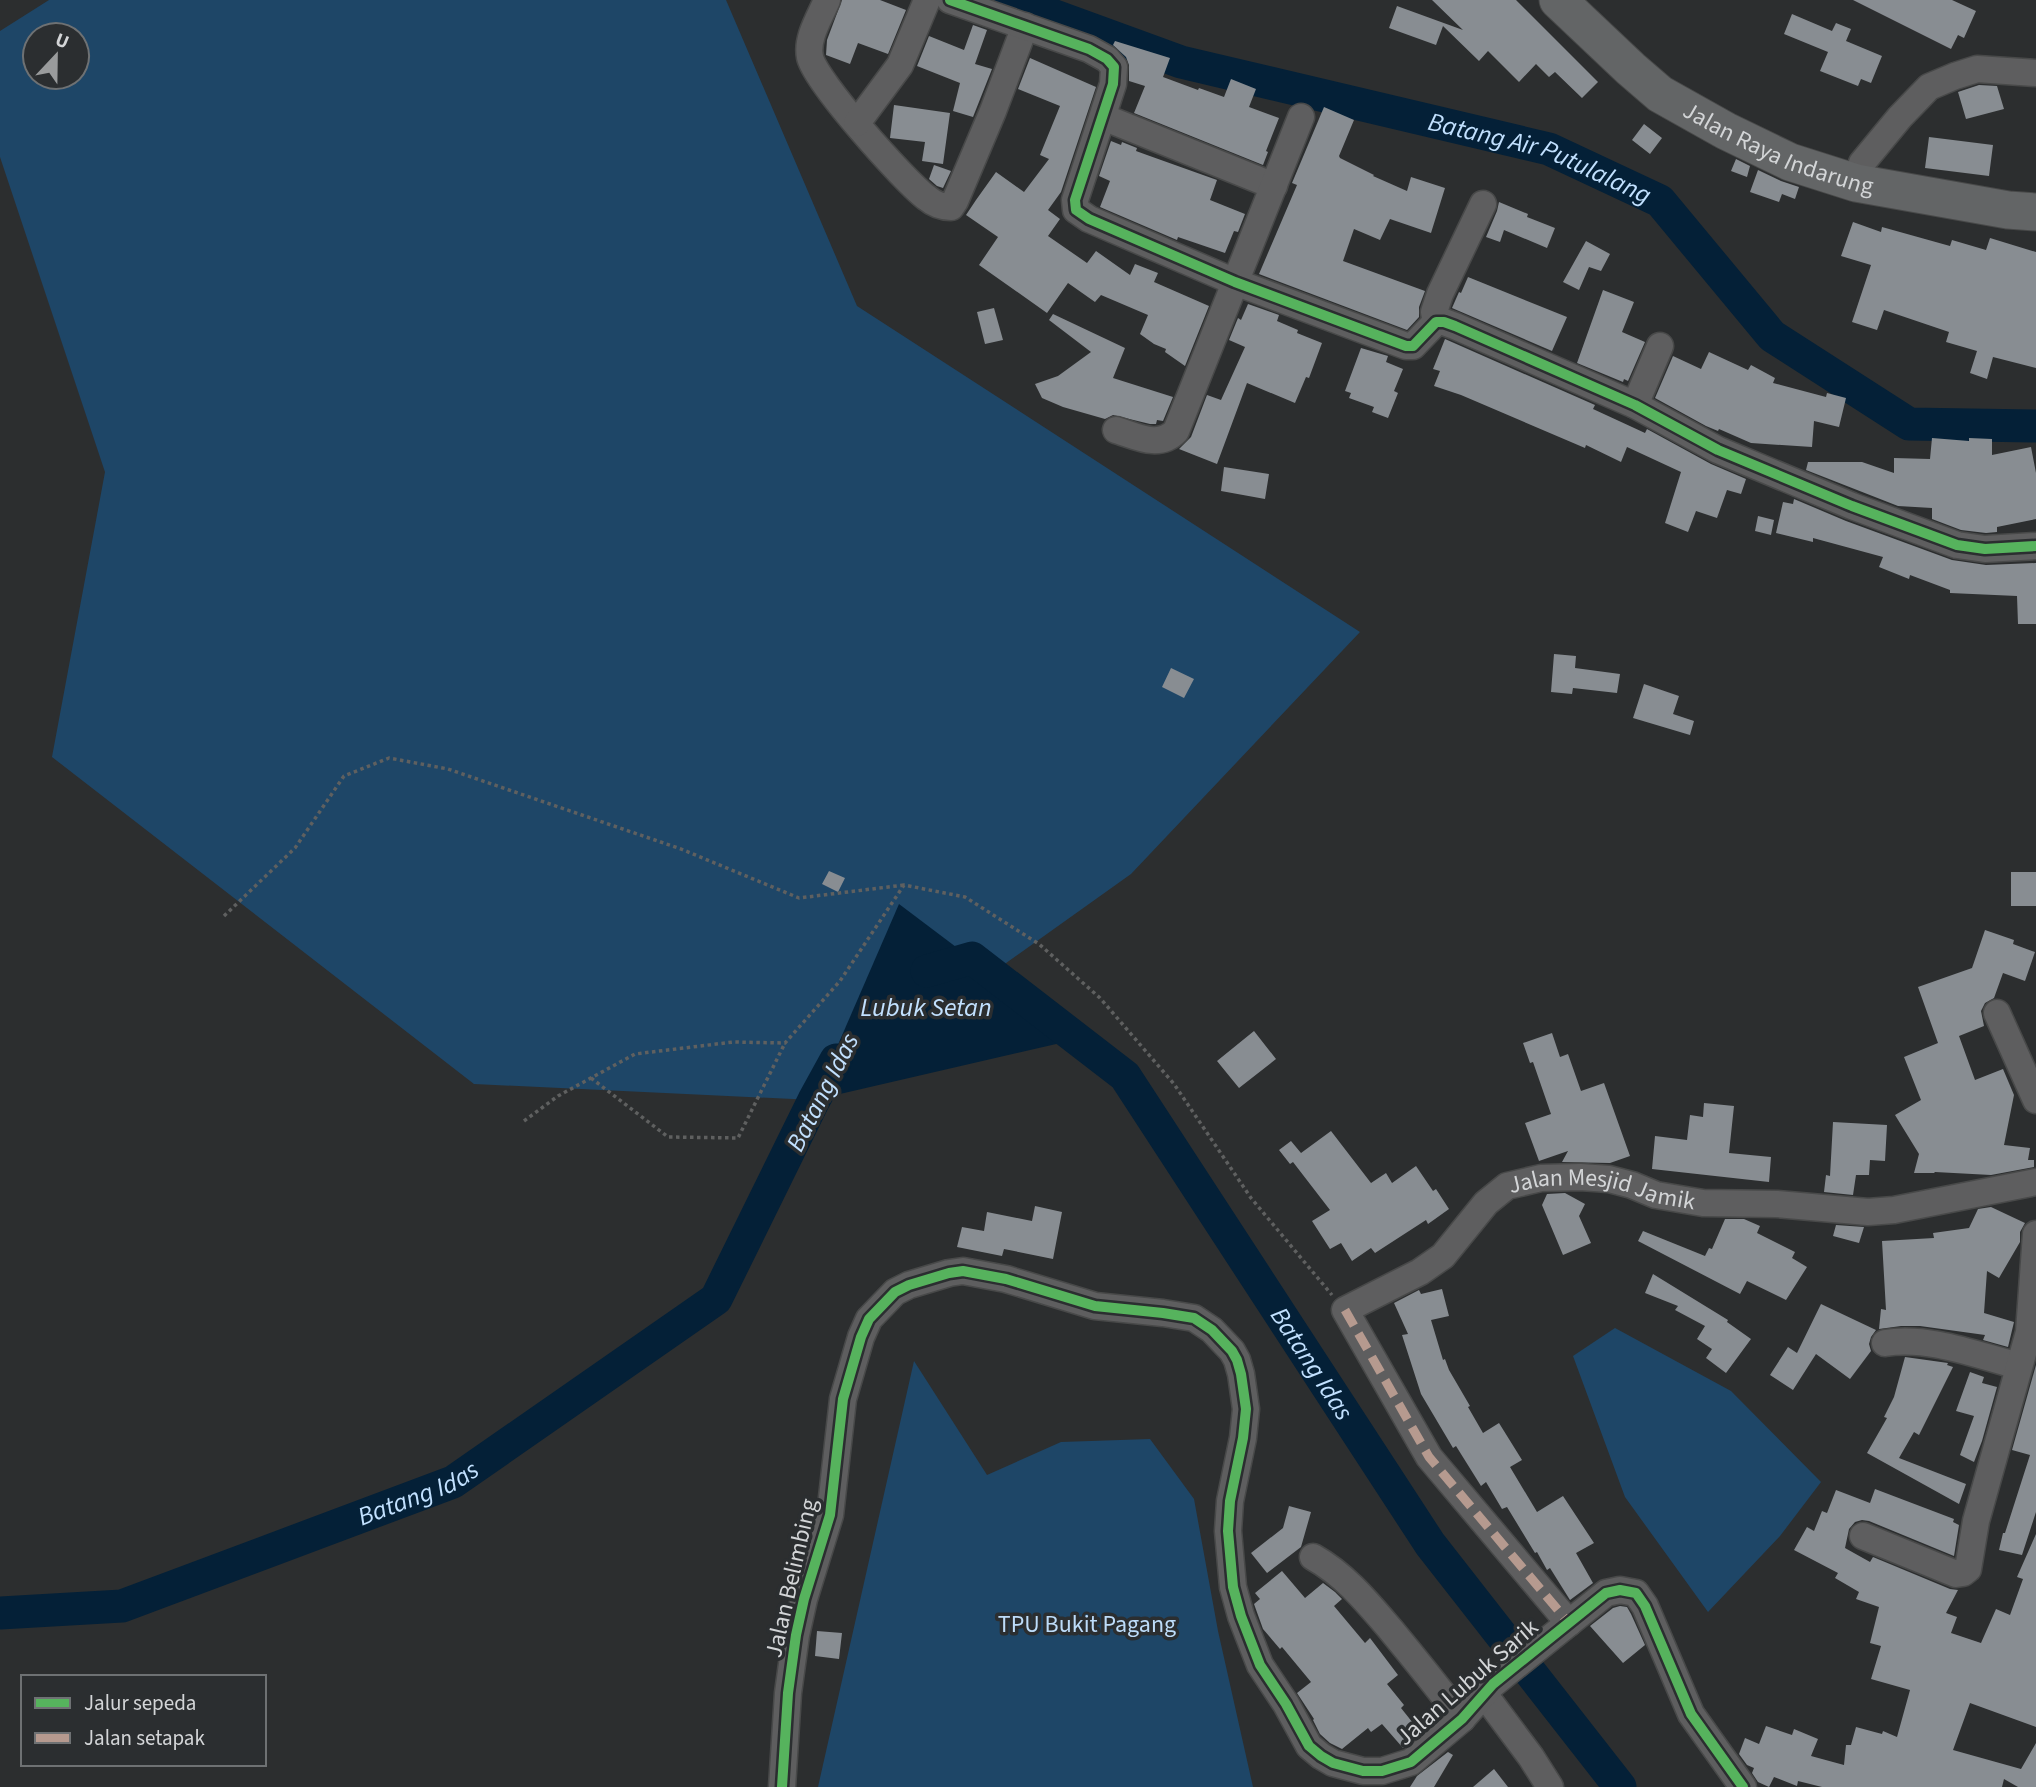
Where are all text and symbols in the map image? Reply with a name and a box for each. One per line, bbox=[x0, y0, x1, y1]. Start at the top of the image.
north arrow bbox=[21, 21, 91, 91]
text: U bbox=[51, 27, 73, 57]
street label: Jalan Raya Indarung bbox=[1676, 93, 1876, 204]
water label: Batang Air Putulalang bbox=[1424, 103, 1657, 213]
water label: Lubuk Setan bbox=[860, 989, 992, 1026]
water label: Batang Idas bbox=[777, 1027, 868, 1158]
street label: Jalan Mesjid Jamik bbox=[1505, 1160, 1698, 1219]
water label: Batang Idas bbox=[1261, 1300, 1362, 1427]
water label: Batang Idas bbox=[352, 1452, 486, 1535]
street label: Jalan Belimbing bbox=[756, 1495, 827, 1661]
park label: TPU Bukit Pagang bbox=[998, 1607, 1176, 1642]
street label: Jalan Lubuk Sarik bbox=[1389, 1611, 1546, 1754]
legend bbox=[21, 1675, 266, 1766]
text: Jalur sepeda bbox=[84, 1688, 196, 1718]
text: Jalan setapak bbox=[84, 1723, 205, 1753]

